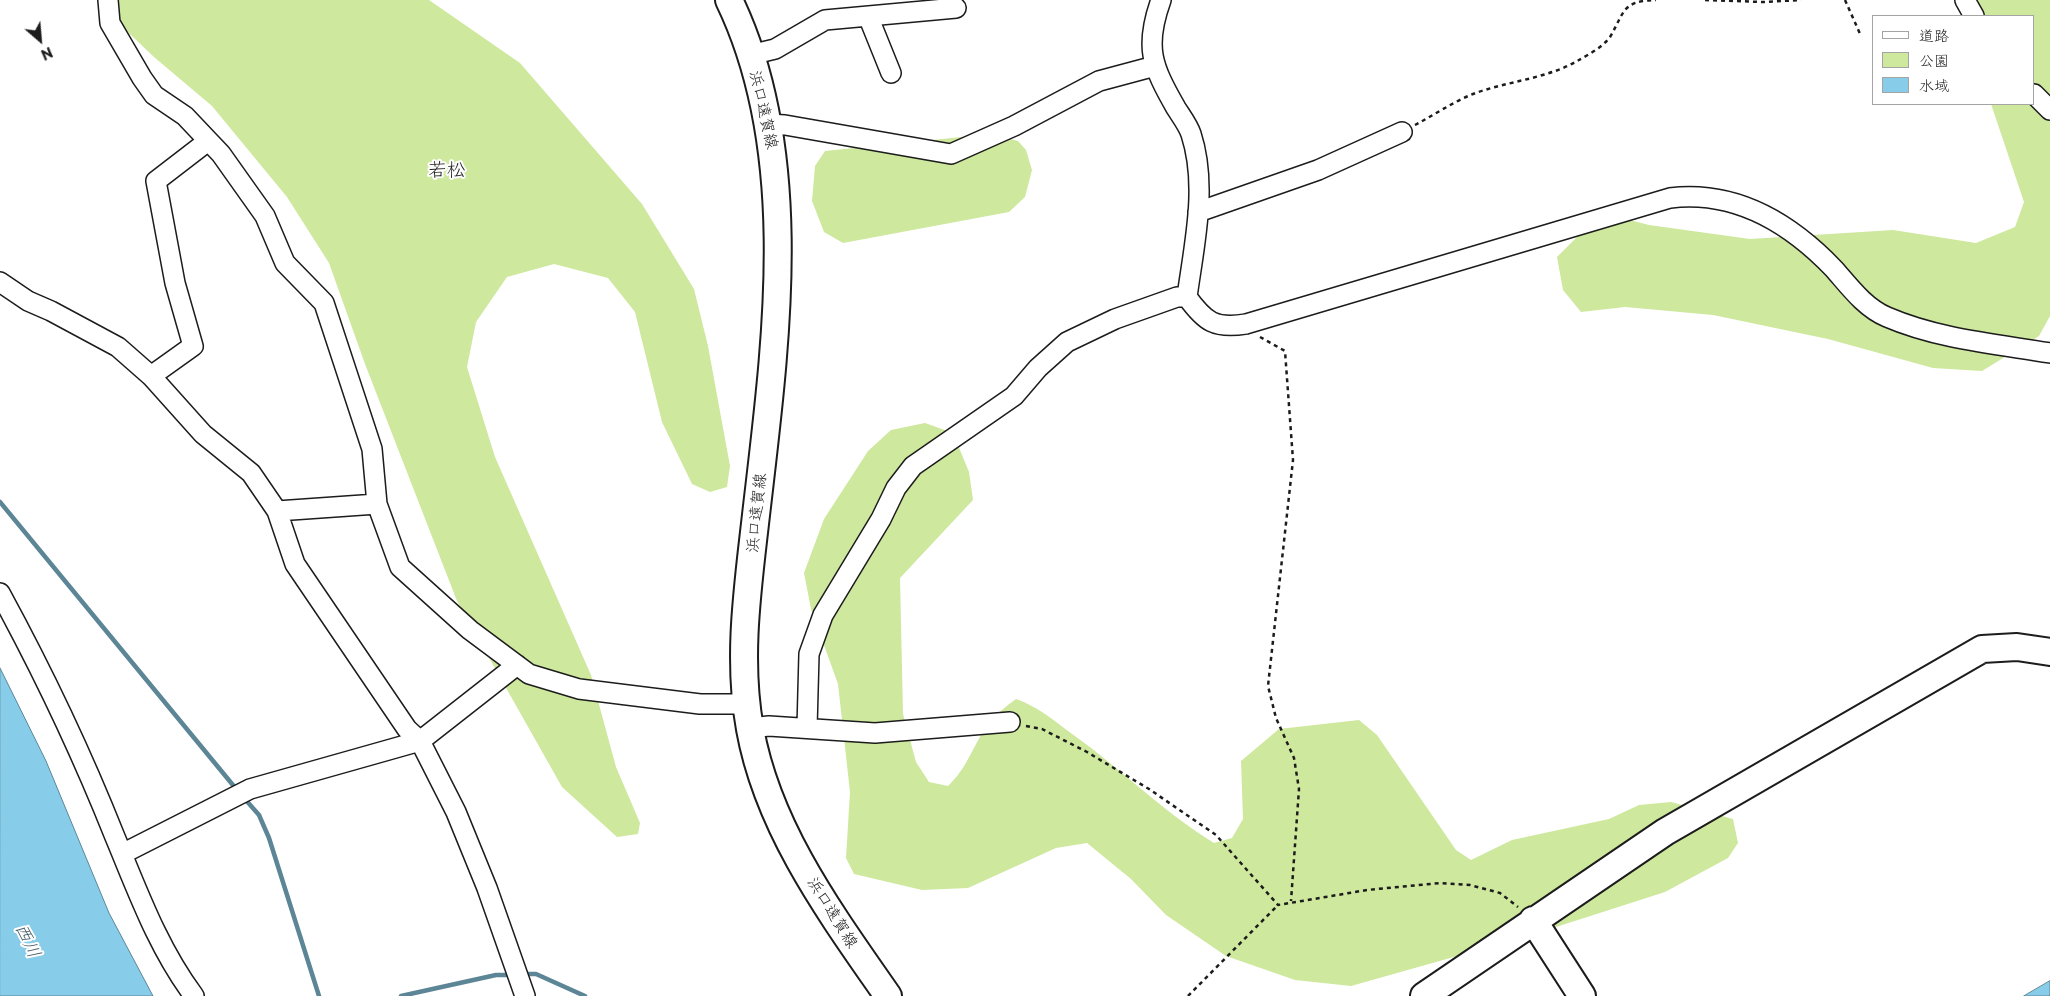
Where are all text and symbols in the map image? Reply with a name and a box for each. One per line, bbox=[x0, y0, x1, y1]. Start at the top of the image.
north arrow bbox=[15, 15, 65, 65]
legend bbox=[1872, 15, 2035, 105]
text: 道路 bbox=[1919, 23, 1949, 46]
text: N bbox=[37, 42, 57, 66]
text: 公園 bbox=[1919, 48, 1949, 71]
street label: 浜口遠賀線 bbox=[745, 69, 781, 151]
text: 水域 bbox=[1919, 73, 1949, 96]
district label: 若松 bbox=[428, 160, 466, 182]
street label: 浜口遠賀線 bbox=[743, 472, 771, 554]
street label: 浜口遠賀線 bbox=[803, 874, 861, 952]
water label: 西川 bbox=[9, 920, 45, 962]

